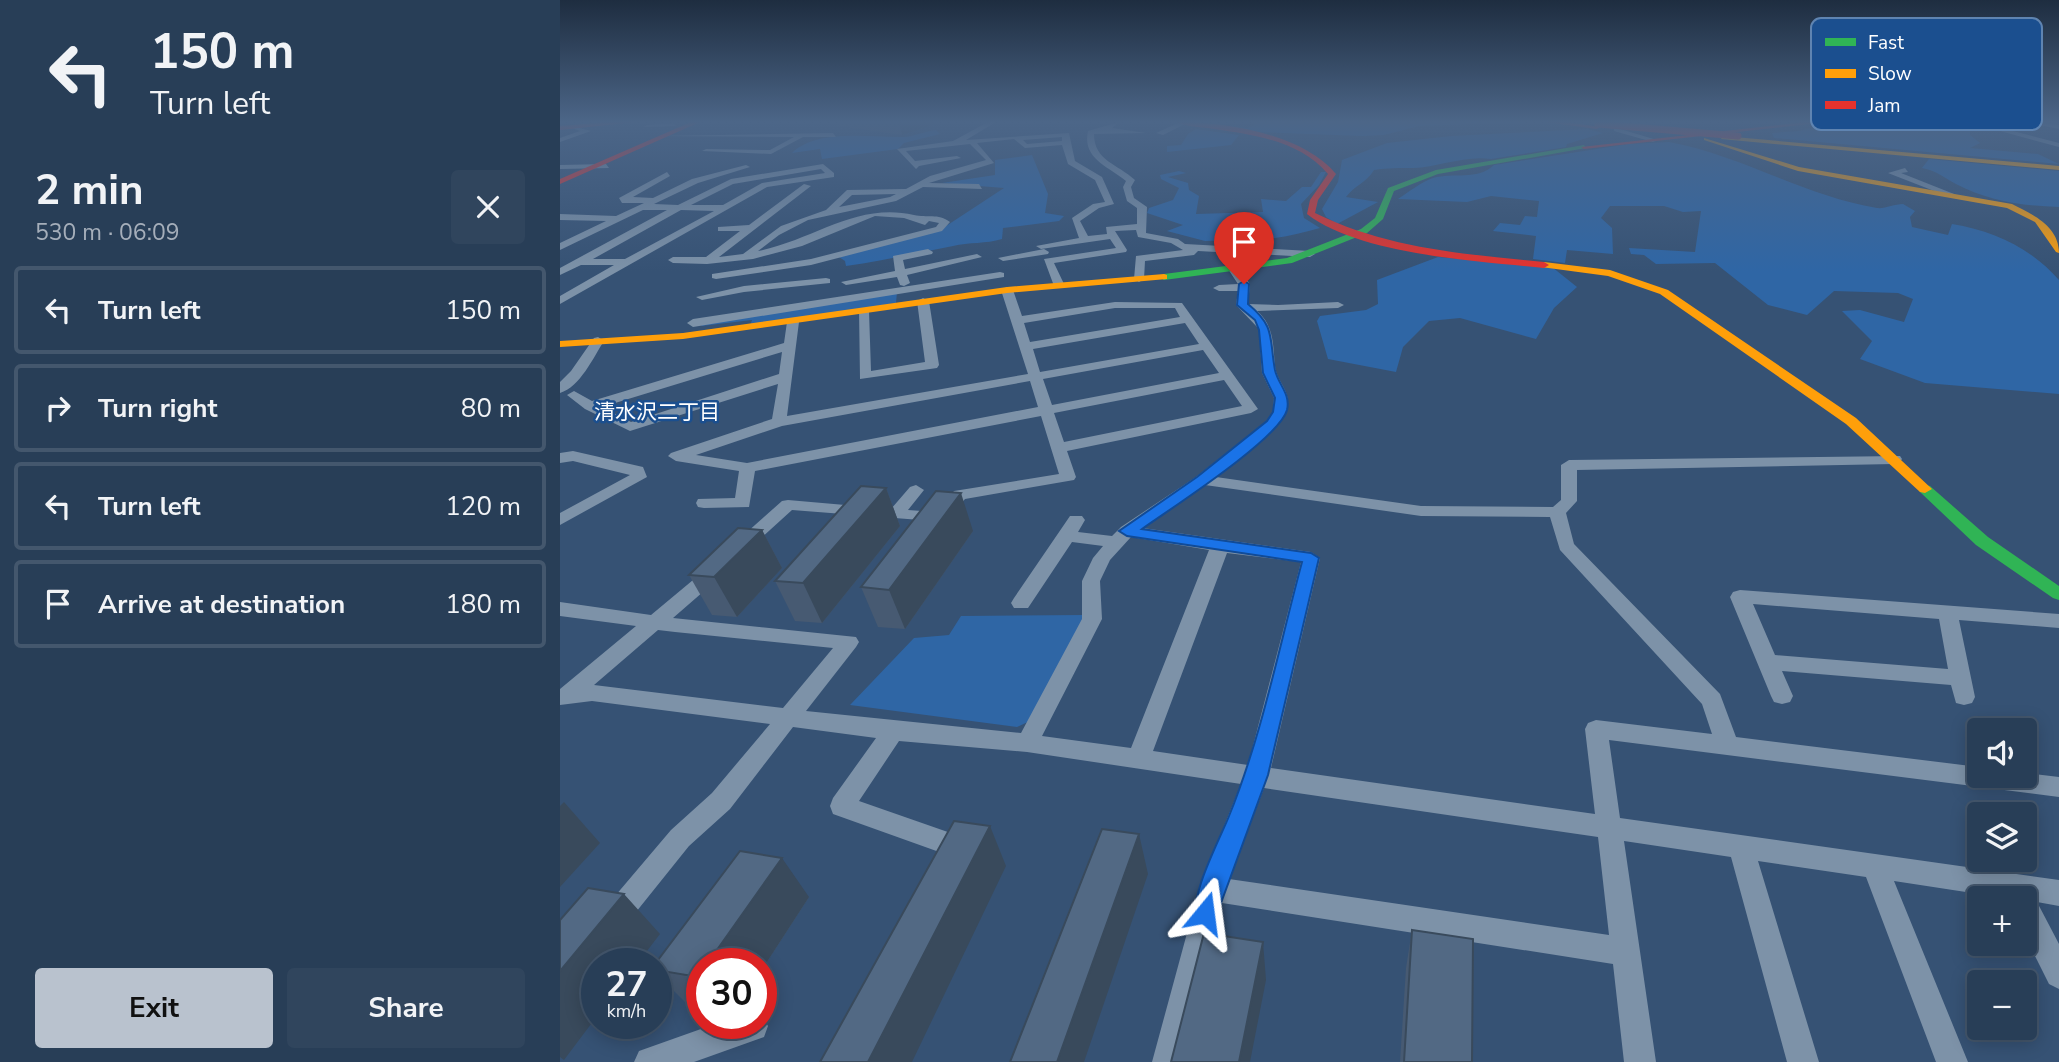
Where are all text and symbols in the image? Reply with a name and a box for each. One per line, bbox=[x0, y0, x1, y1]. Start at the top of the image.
text: 150 m bbox=[150, 18, 294, 85]
legend bbox=[1811, 18, 2042, 130]
icon: left bbox=[35, 28, 126, 119]
text: Fast bbox=[1868, 30, 1904, 56]
text: Slow bbox=[1868, 61, 1912, 87]
text: Turn left bbox=[150, 82, 270, 125]
text: Jam bbox=[1867, 93, 1901, 119]
text: 2 min bbox=[35, 162, 144, 219]
button: close bbox=[451, 170, 525, 244]
pin bbox=[1214, 212, 1274, 284]
text: 530 m · 06:09 bbox=[35, 217, 180, 248]
icon: arrive bbox=[1225, 223, 1263, 261]
icon: left bbox=[39, 291, 77, 329]
text: Turn left bbox=[98, 293, 201, 328]
text: 150 m bbox=[445, 293, 521, 328]
icon: right bbox=[39, 389, 77, 427]
text: Turn right bbox=[98, 391, 217, 426]
text: 80 m bbox=[461, 391, 521, 426]
district label: 清水沢二丁目 bbox=[594, 398, 720, 426]
icon: left bbox=[39, 487, 77, 525]
text: Turn left bbox=[98, 489, 201, 524]
text: 120 m bbox=[445, 489, 521, 524]
icon: arrive bbox=[39, 585, 77, 623]
text: Arrive at destination bbox=[98, 587, 345, 622]
text: 180 m bbox=[445, 587, 521, 622]
map controls bbox=[1967, 718, 2037, 1040]
button: sound bbox=[1967, 718, 2037, 788]
button: layers bbox=[1967, 802, 2037, 872]
position arrow bbox=[1168, 876, 1242, 950]
button: + bbox=[1967, 886, 2037, 956]
speed limit sign: 30 bbox=[686, 948, 777, 1039]
text: 27 bbox=[605, 961, 648, 1008]
button: Exit bbox=[35, 968, 273, 1048]
button: Share bbox=[287, 968, 525, 1048]
button: − bbox=[1967, 970, 2037, 1040]
text: km/h bbox=[607, 999, 646, 1023]

